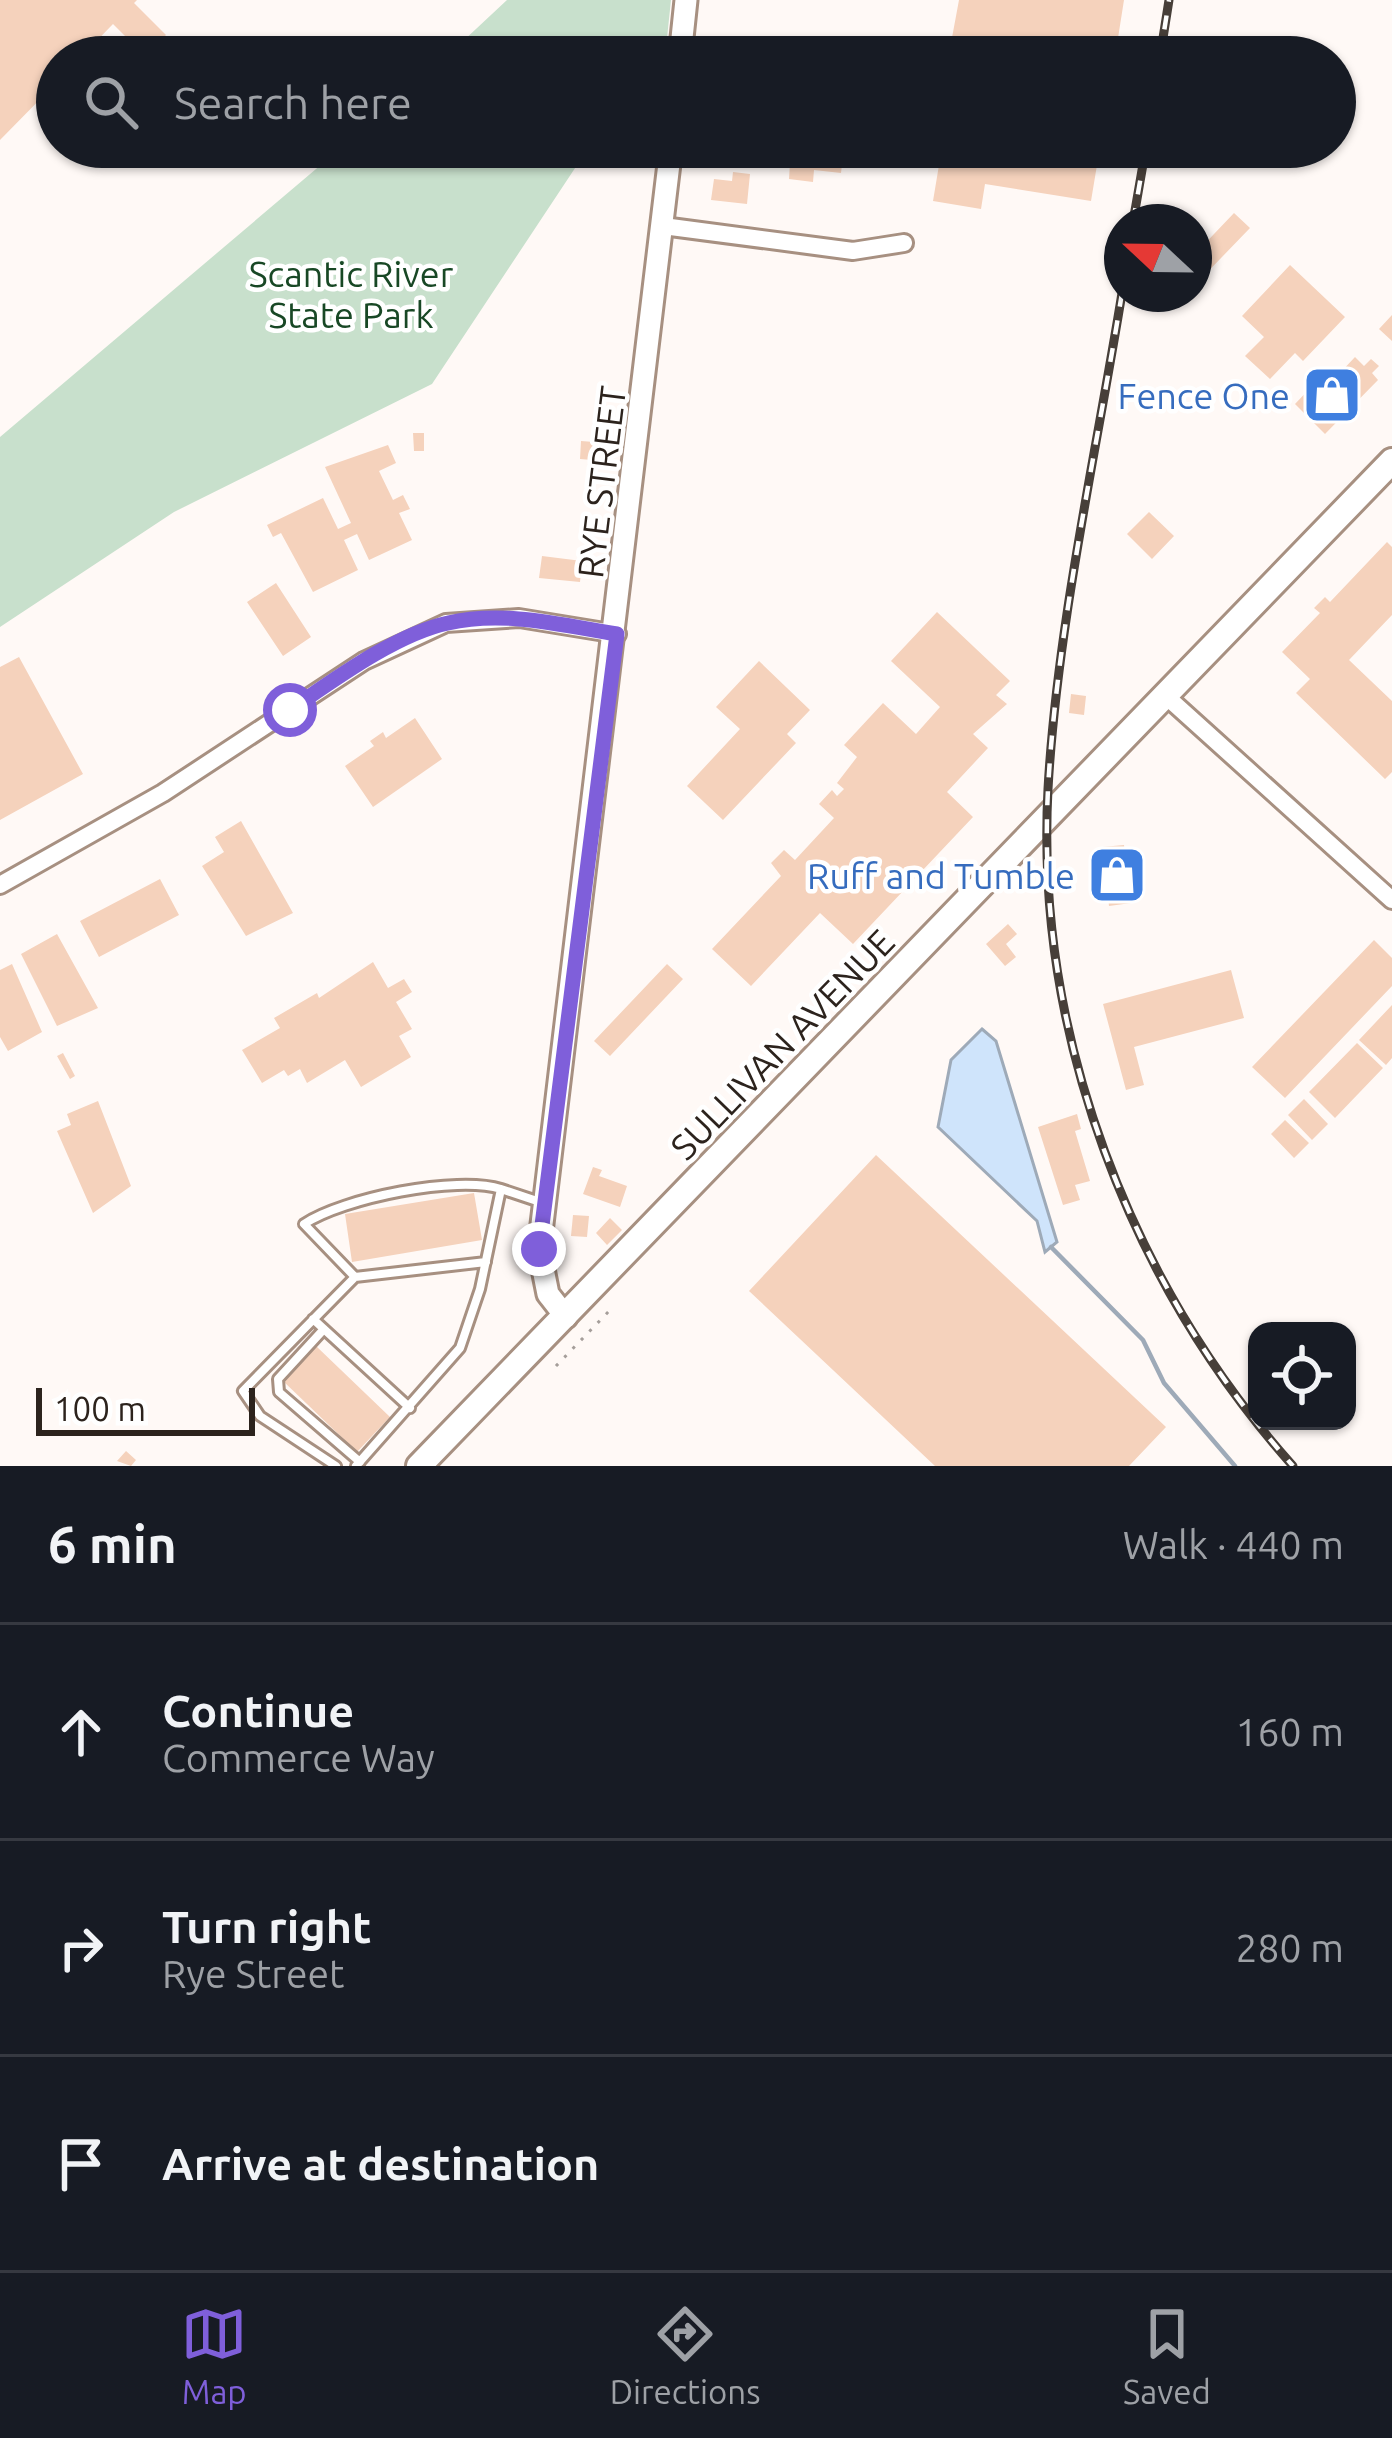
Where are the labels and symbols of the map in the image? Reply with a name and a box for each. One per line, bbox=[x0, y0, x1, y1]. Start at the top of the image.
north arrow bbox=[1104, 204, 1212, 312]
park label: Scantic River State Park bbox=[249, 253, 454, 335]
shop icon: Fence One bbox=[1301, 364, 1363, 426]
place label: Fence One bbox=[1118, 375, 1290, 416]
street label: RYE STREET bbox=[569, 384, 633, 580]
route start bbox=[263, 683, 317, 737]
shop icon: Ruff and Tumble bbox=[1086, 844, 1148, 906]
place label: Ruff and Tumble bbox=[807, 855, 1075, 896]
street label: SULLIVAN AVENUE bbox=[662, 921, 902, 1167]
route end bbox=[512, 1222, 566, 1276]
scale bar bbox=[36, 1382, 255, 1435]

